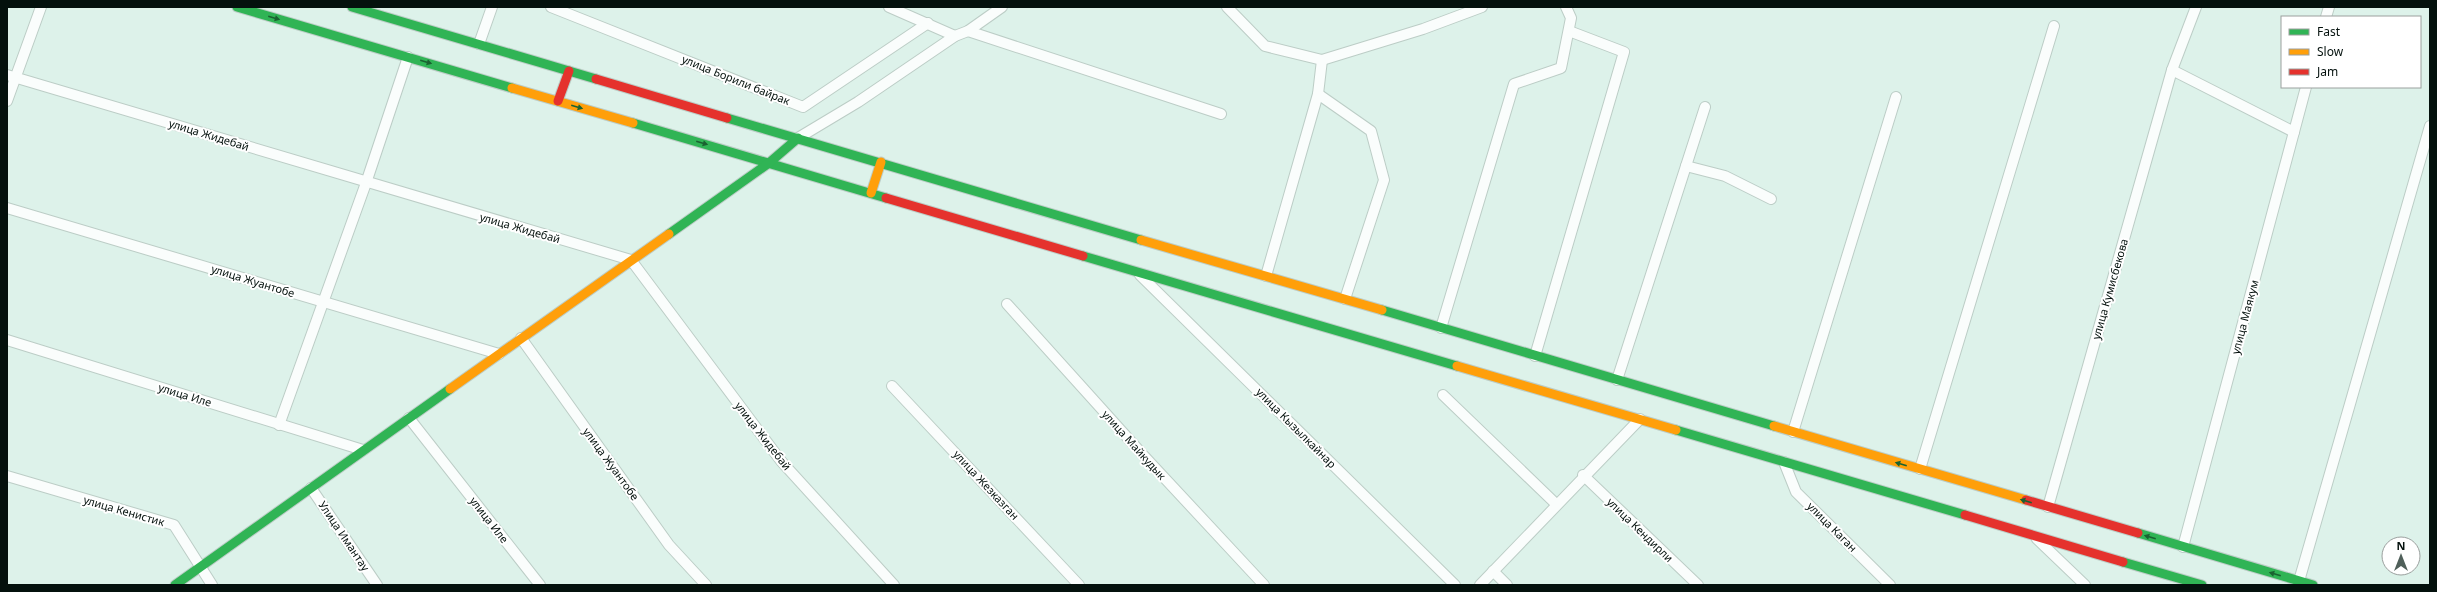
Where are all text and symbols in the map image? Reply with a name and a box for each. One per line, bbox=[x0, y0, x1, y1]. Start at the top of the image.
one-way arrow bbox=[269, 15, 281, 21]
legend bbox=[2281, 16, 2421, 88]
text: Fast bbox=[2317, 23, 2341, 40]
text: Slow bbox=[2317, 43, 2344, 60]
street label: улица Борили байрак bbox=[680, 51, 793, 108]
one-way arrow bbox=[420, 59, 432, 65]
text: Jam bbox=[2316, 63, 2338, 80]
one-way arrow bbox=[572, 104, 584, 110]
street label: улица Жидебай bbox=[167, 115, 251, 154]
one-way arrow bbox=[697, 140, 709, 146]
street label: улица Жидебай bbox=[478, 209, 562, 246]
street label: улица Кумисбекова bbox=[2088, 237, 2131, 341]
street label: улица Жуантобе bbox=[210, 261, 297, 300]
street label: улица Маякум bbox=[2227, 278, 2262, 356]
street label: улица Иле bbox=[157, 379, 214, 410]
street label: улица Кызылкайнар bbox=[1253, 384, 1340, 471]
street label: улица Жидебай bbox=[732, 398, 795, 473]
street label: улица Майкудык bbox=[1099, 407, 1170, 483]
street label: улица Жуантобе bbox=[580, 424, 643, 503]
street label: улица Жезказган bbox=[950, 447, 1023, 523]
one-way arrow bbox=[1895, 461, 1907, 467]
street label: улица Кенистик bbox=[82, 492, 167, 529]
street label: улица Иле bbox=[467, 493, 512, 546]
street label: улица Кендирли bbox=[1604, 494, 1677, 565]
street label: Улица Имантау bbox=[315, 498, 374, 574]
street label: улица Каган bbox=[1804, 498, 1861, 555]
one-way arrow bbox=[2019, 498, 2031, 504]
one-way arrow bbox=[2144, 534, 2156, 540]
north arrow bbox=[2381, 536, 2421, 576]
text: N bbox=[2397, 538, 2405, 553]
one-way arrow bbox=[2269, 571, 2281, 577]

